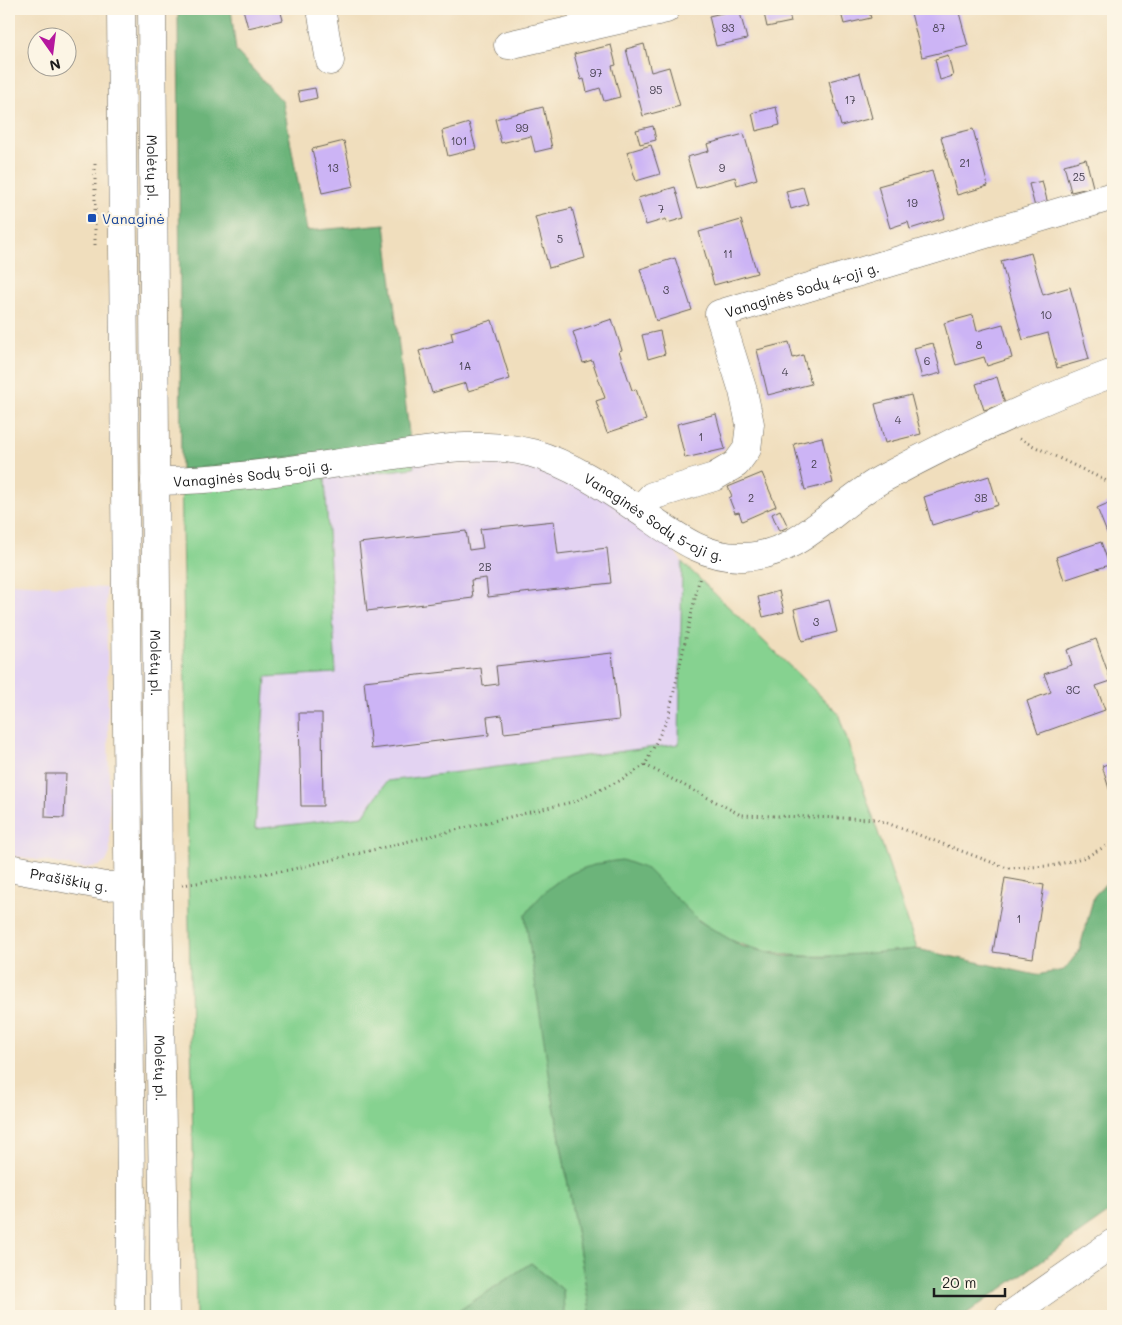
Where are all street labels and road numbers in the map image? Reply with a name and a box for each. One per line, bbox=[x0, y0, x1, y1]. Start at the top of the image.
street label: Molėtų pl. bbox=[143, 135, 163, 201]
street label: Vanaginės Sodų 4-oji g. bbox=[722, 257, 881, 321]
street label: Vanaginės Sodų 5-oji g. bbox=[173, 455, 334, 490]
street label: Vanaginės Sodų 5-oji g. bbox=[581, 468, 725, 565]
street label: Molėtų pl. bbox=[147, 630, 166, 696]
street label: Prašiškių g. bbox=[29, 863, 108, 896]
street label: Molėtų pl. bbox=[151, 1035, 171, 1101]

